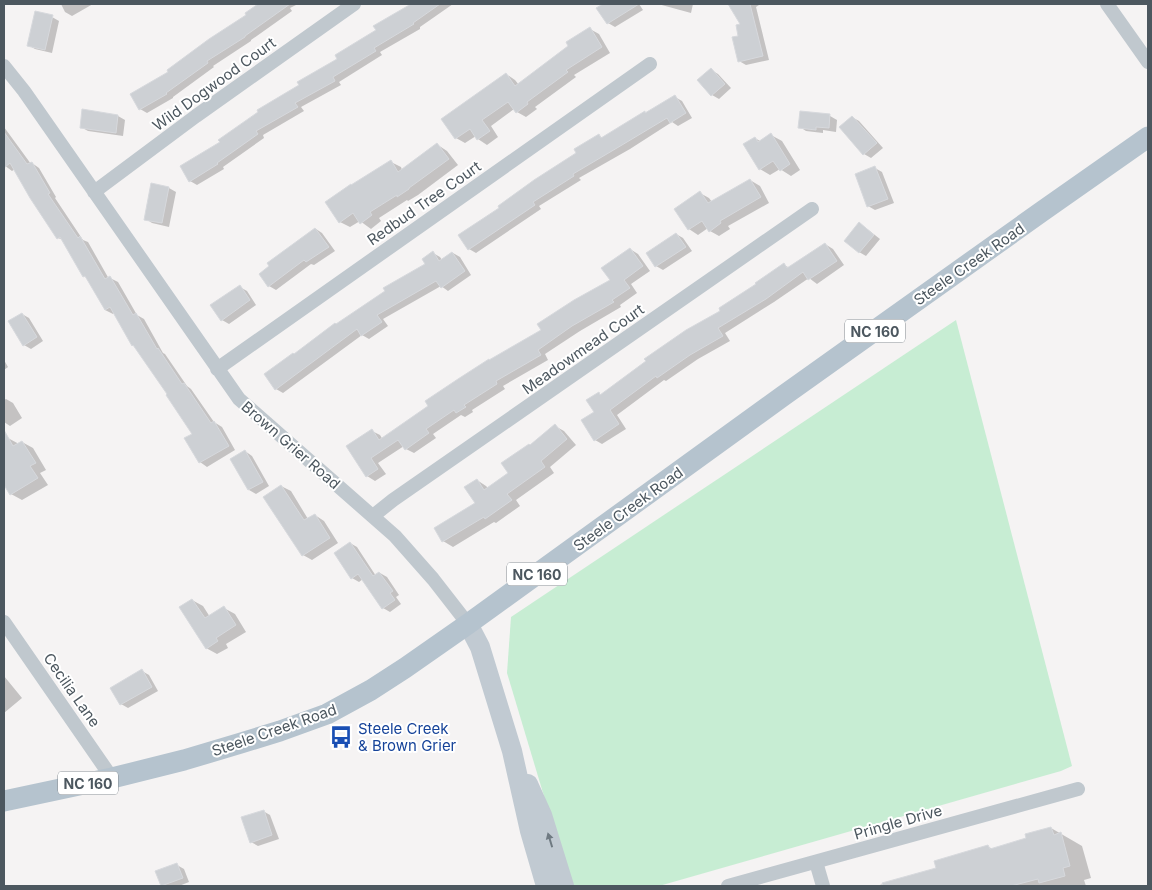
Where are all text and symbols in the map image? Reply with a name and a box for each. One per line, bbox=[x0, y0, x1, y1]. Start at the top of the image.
street label: Wild Dogwood Court bbox=[149, 33, 279, 135]
street label: Redbud Tree Court bbox=[364, 157, 485, 249]
street label: Steele Creek Road bbox=[910, 219, 1028, 309]
street label: Meadowmead Court bbox=[518, 300, 648, 398]
road number: NC 160 bbox=[845, 320, 905, 342]
street label: Brown Grier Road bbox=[238, 397, 344, 493]
street label: Steele Creek Road bbox=[569, 463, 687, 555]
road number: NC 160 bbox=[507, 562, 567, 586]
street label: Cecilia Lane bbox=[39, 649, 105, 731]
street label: Steele Creek Road bbox=[209, 700, 339, 760]
place label: Steele Creek & Brown Grier bbox=[358, 719, 457, 755]
bus stop icon: Steele Creek & Brown Grier bbox=[328, 724, 354, 750]
road number: NC 160 bbox=[58, 771, 118, 794]
street label: Pringle Drive bbox=[852, 800, 944, 844]
one-way arrow bbox=[545, 832, 553, 847]

